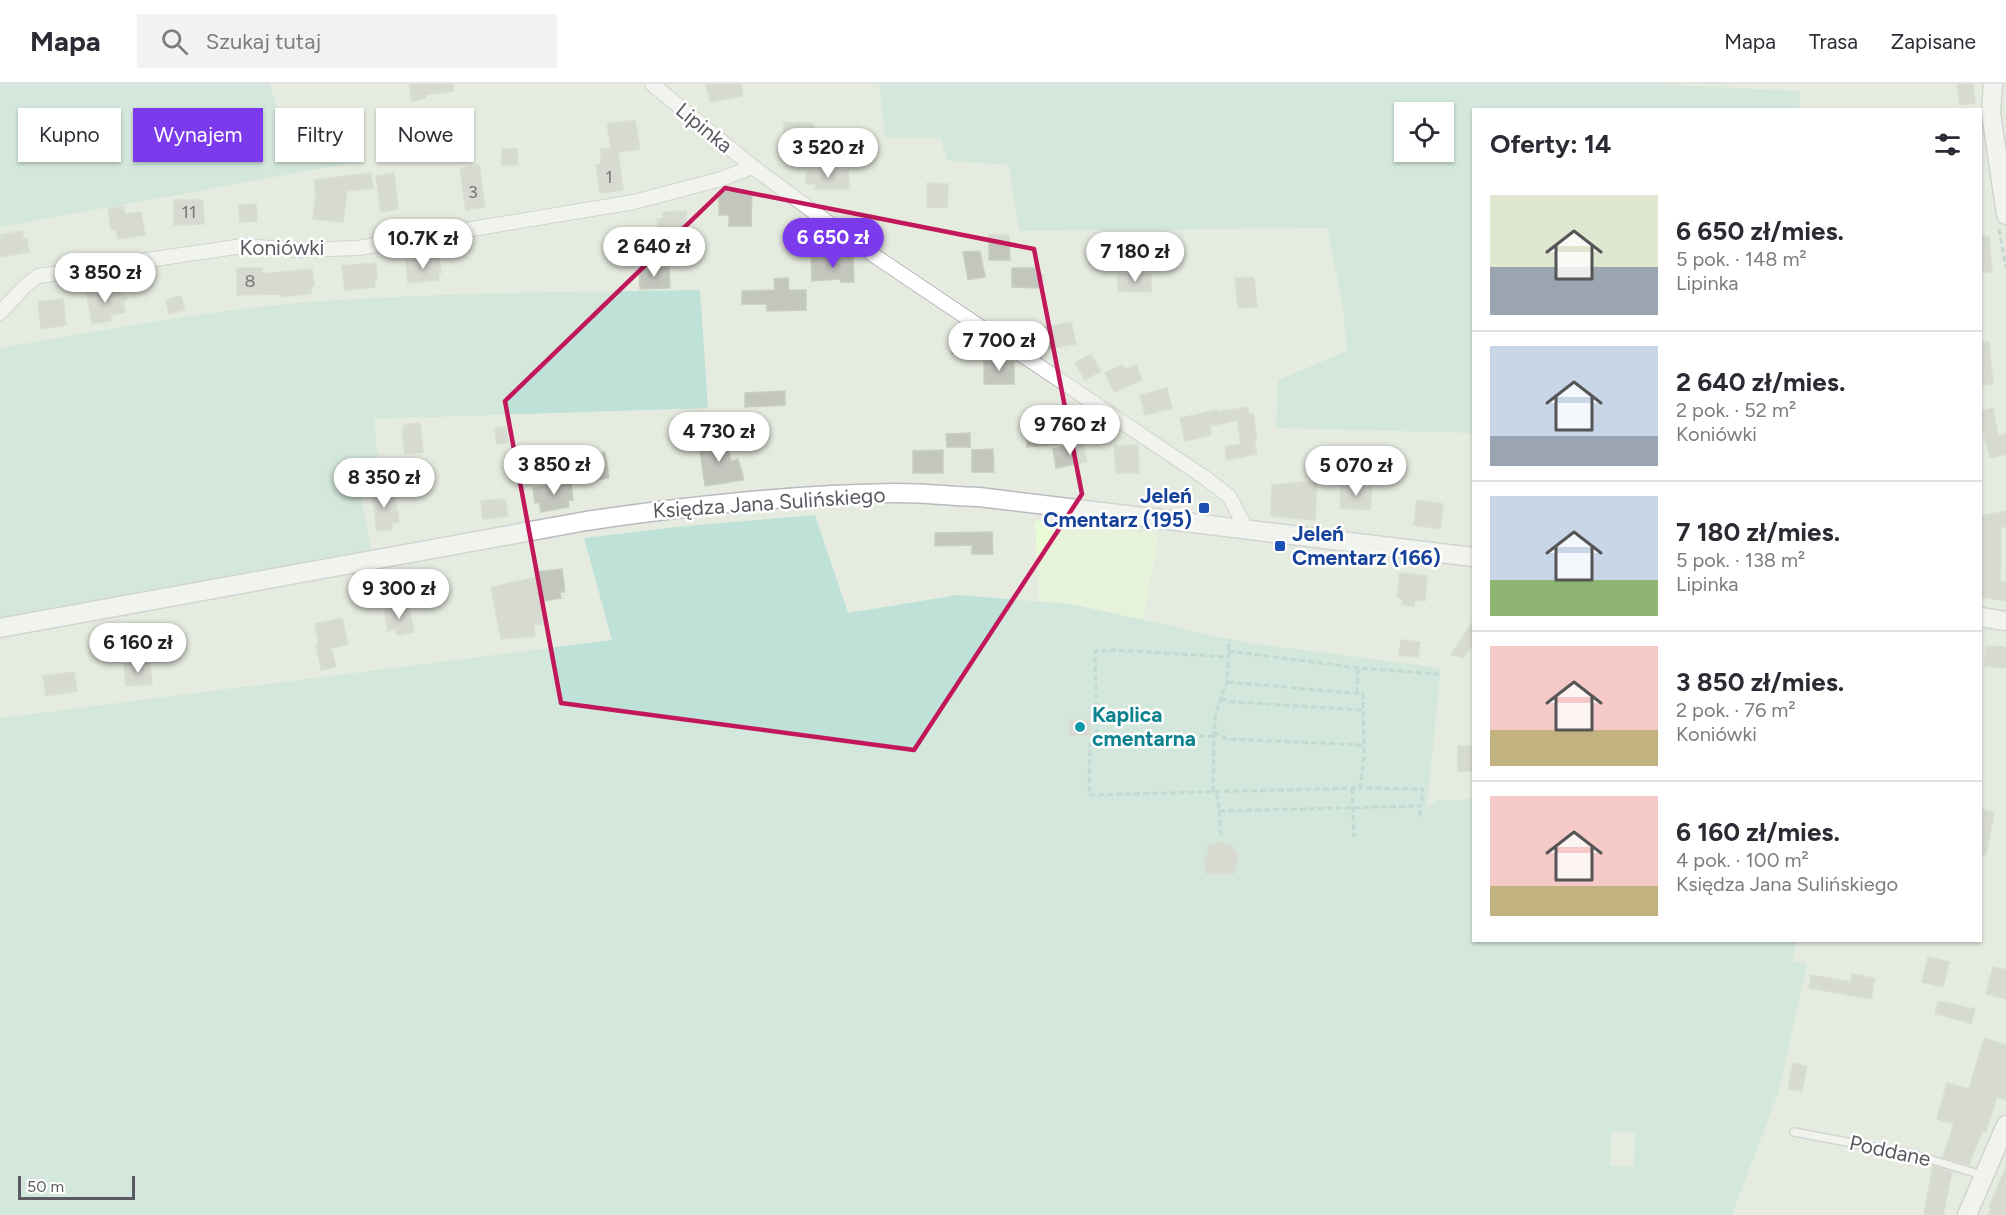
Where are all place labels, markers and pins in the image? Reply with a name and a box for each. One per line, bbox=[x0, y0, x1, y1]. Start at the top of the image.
pin: 3 520 zł bbox=[766, 128, 890, 179]
pin: 6 650 zł bbox=[771, 218, 895, 269]
pin: 10.7K zł bbox=[361, 219, 485, 270]
pin: 2 640 zł bbox=[592, 227, 716, 278]
pin: 7 180 zł bbox=[1073, 232, 1197, 283]
pin: 3 850 zł bbox=[43, 253, 167, 304]
pin: 7 700 zł bbox=[937, 321, 1061, 372]
pin: 9 760 zł bbox=[1008, 405, 1132, 456]
pin: 4 730 zł bbox=[657, 412, 781, 463]
pin: 3 850 zł bbox=[492, 445, 616, 496]
pin: 5 070 zł bbox=[1294, 446, 1418, 497]
pin: 8 350 zł bbox=[322, 458, 446, 509]
place label: Jeleń Cmentarz (195) bbox=[1043, 483, 1192, 532]
marker: Jeleń Cmentarz (195) bbox=[1197, 501, 1211, 515]
place label: Jeleń Cmentarz (166) bbox=[1292, 521, 1441, 570]
marker: Jeleń Cmentarz (166) bbox=[1273, 539, 1287, 553]
pin: 9 300 zł bbox=[337, 569, 461, 620]
pin: 6 160 zł bbox=[76, 623, 200, 674]
place label: Kaplica cmentarna bbox=[1092, 702, 1196, 751]
marker: Kaplica cmentarna bbox=[1073, 720, 1087, 734]

